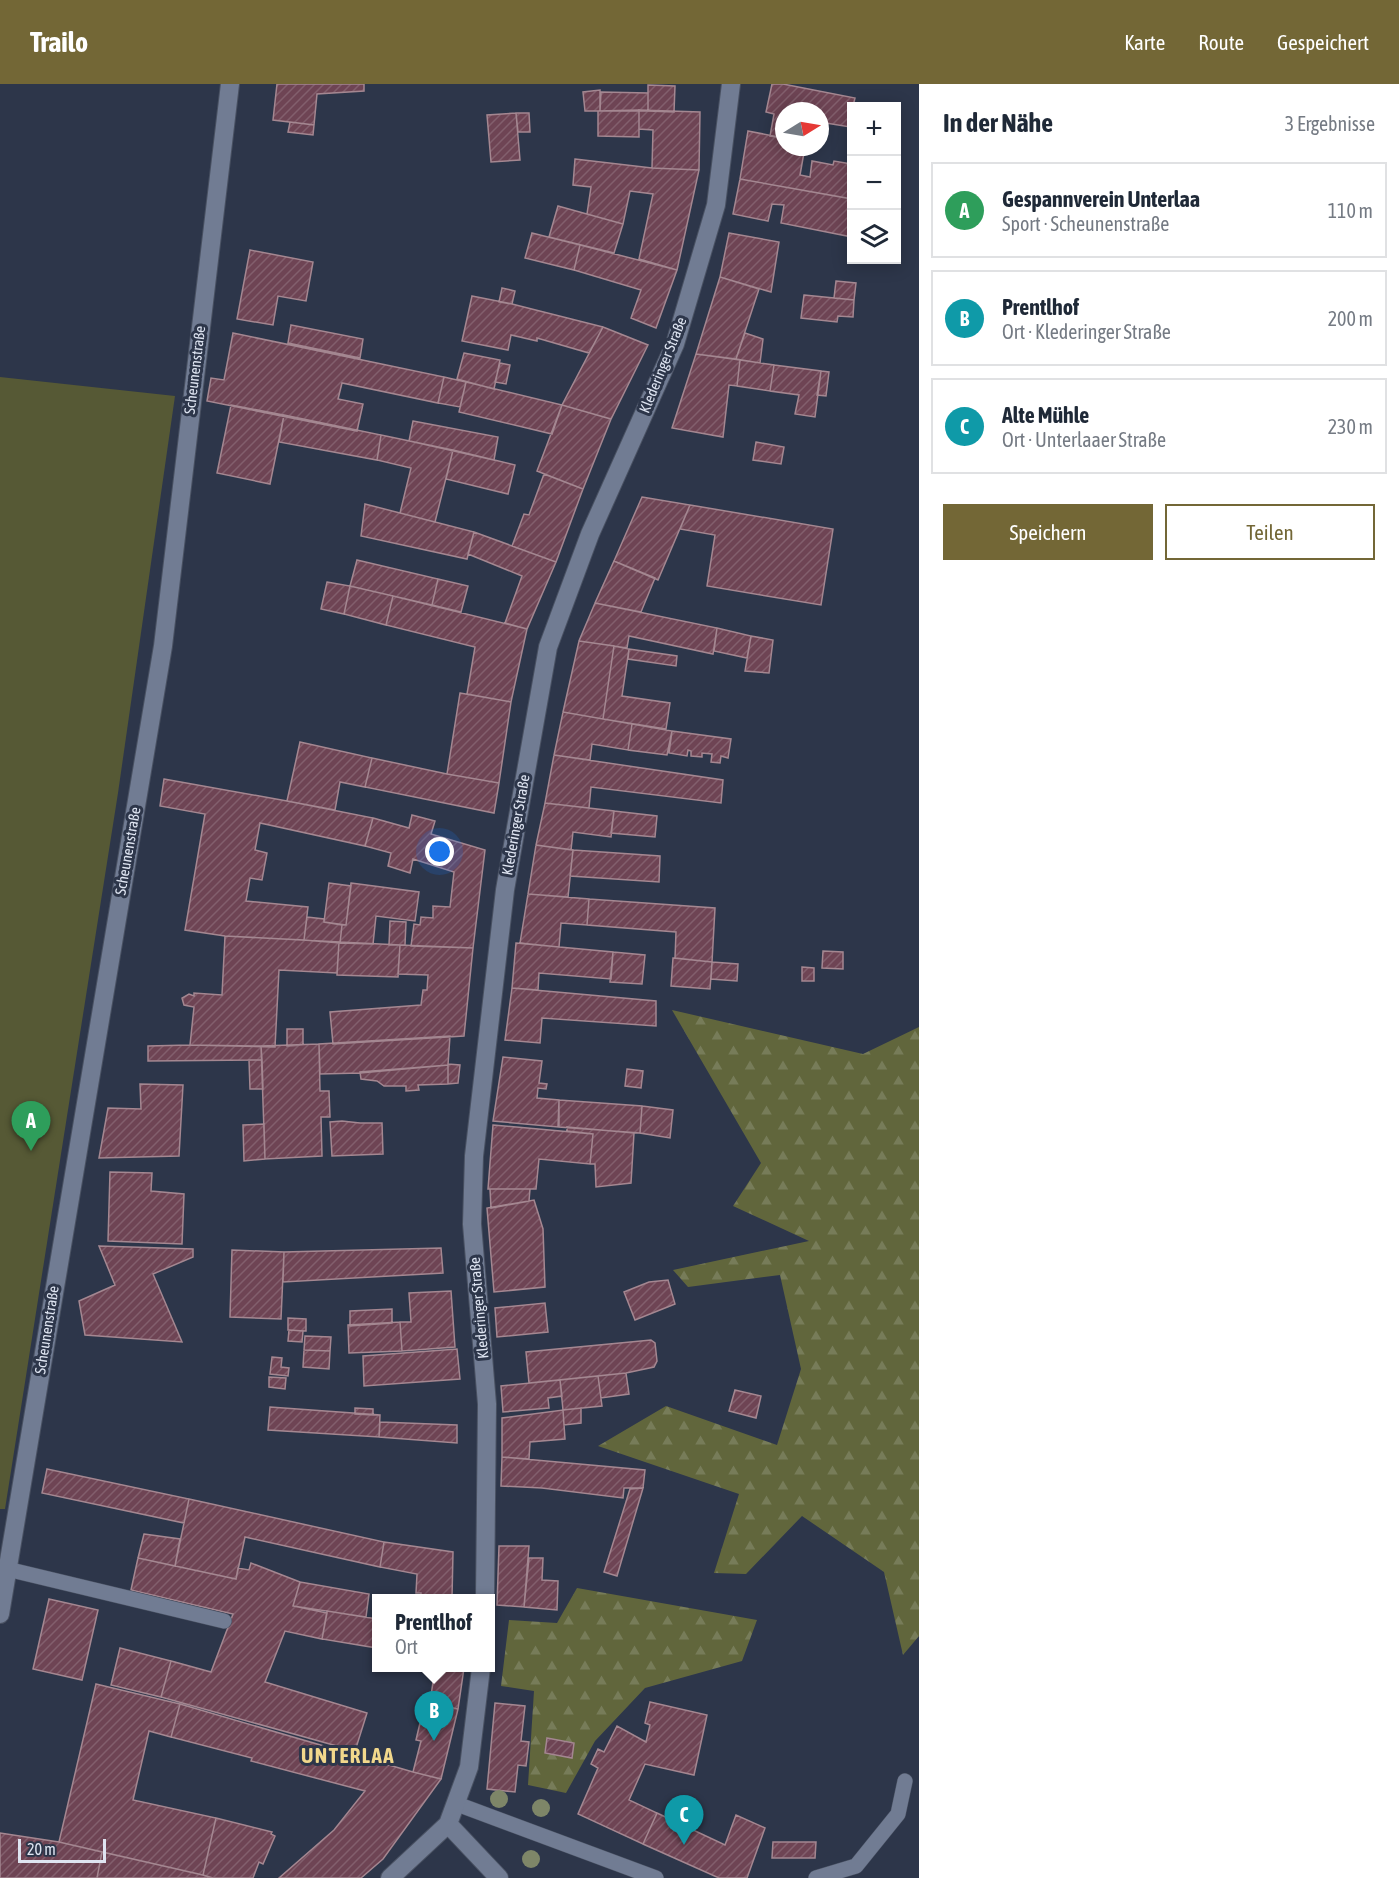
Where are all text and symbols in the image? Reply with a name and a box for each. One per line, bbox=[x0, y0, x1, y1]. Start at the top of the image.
text: Trailo bbox=[30, 26, 88, 58]
text: Karte bbox=[1124, 30, 1165, 54]
text: Route bbox=[1198, 30, 1244, 54]
text: Gespeichert bbox=[1277, 30, 1369, 54]
north arrow bbox=[775, 102, 829, 156]
map controls bbox=[847, 102, 901, 264]
button: + bbox=[847, 102, 901, 156]
text: In der Nähe bbox=[943, 108, 1053, 138]
text: 3 Ergebnisse bbox=[1285, 112, 1375, 135]
button: − bbox=[847, 156, 901, 210]
text: Gespannverein Unterlaa bbox=[1002, 186, 1200, 212]
text: A bbox=[960, 199, 969, 222]
text: 110 m bbox=[1328, 199, 1373, 222]
button: layers bbox=[847, 210, 901, 264]
text: Sport · Scheunenstraße bbox=[1002, 212, 1169, 235]
text: Prentlhof bbox=[1002, 294, 1079, 320]
text: B bbox=[960, 307, 969, 330]
text: 200 m bbox=[1328, 307, 1373, 330]
street label: Klederinger Straße bbox=[636, 314, 690, 415]
text: Ort · Klederinger Straße bbox=[1002, 320, 1171, 343]
street label: Scheunenstraße bbox=[181, 324, 208, 415]
text: Alte Mühle bbox=[1002, 402, 1089, 428]
text: C bbox=[960, 415, 969, 438]
text: 230 m bbox=[1328, 415, 1373, 438]
text: Ort · Unterlaaer Straße bbox=[1002, 428, 1166, 451]
button: Speichern bbox=[943, 504, 1153, 560]
button: Teilen bbox=[1165, 504, 1375, 560]
street label: Klederinger Straße bbox=[498, 773, 533, 877]
street label: Scheunenstraße bbox=[111, 805, 144, 896]
your location bbox=[425, 837, 454, 866]
pin: A bbox=[12, 1102, 51, 1151]
street label: Klederinger Straße bbox=[466, 1256, 491, 1360]
street label: Scheunenstraße bbox=[31, 1284, 62, 1375]
popup bbox=[372, 1594, 495, 1672]
text: Prentlhof bbox=[395, 1609, 472, 1635]
text: Ort bbox=[395, 1635, 418, 1658]
pin: B bbox=[414, 1692, 454, 1741]
district label: UNTERLAA bbox=[301, 1743, 395, 1767]
pin: C bbox=[664, 1796, 704, 1845]
scale bar bbox=[18, 1836, 106, 1864]
text: 20 m bbox=[27, 1840, 56, 1858]

